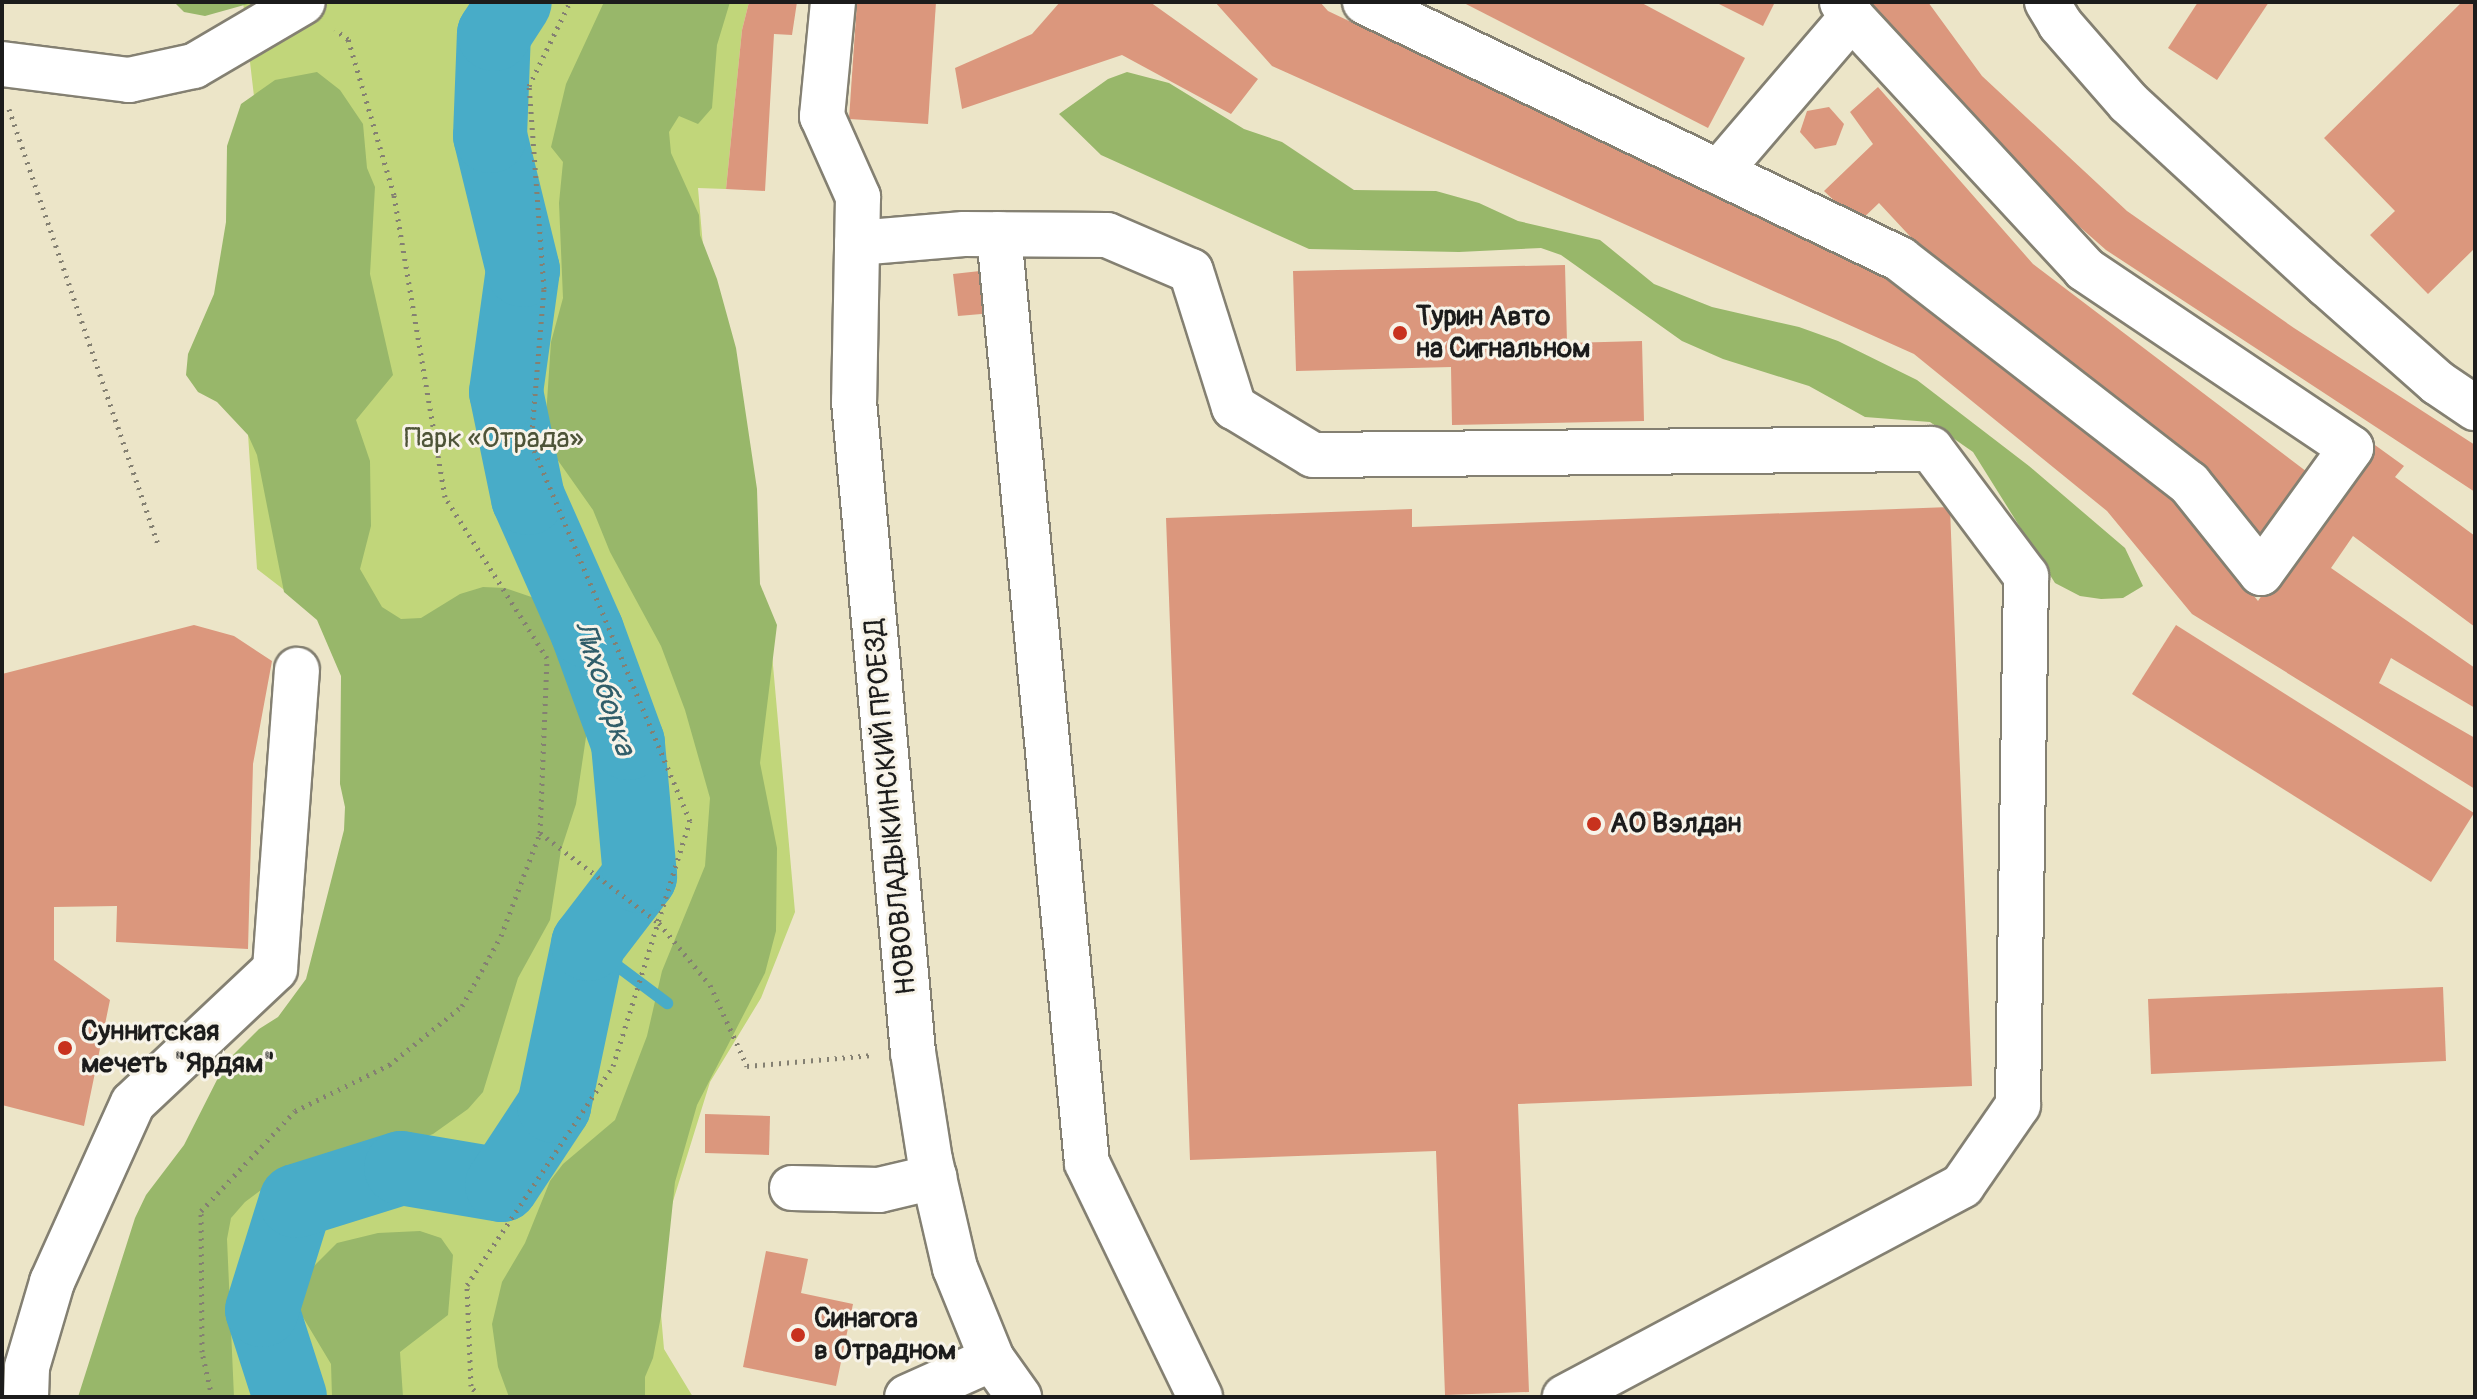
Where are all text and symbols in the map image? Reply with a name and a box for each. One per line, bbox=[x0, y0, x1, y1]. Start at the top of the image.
place label: Турин Авто на Сигнальном bbox=[1416, 300, 1590, 366]
marker: Турин Авто на Сигнальном bbox=[1391, 324, 1409, 342]
park label: Парк «Отрада» bbox=[404, 422, 584, 456]
water label: Лихоборка bbox=[565, 616, 643, 760]
street label: НОВОВЛАДЫКИНСКИЙ ПРОЕЗД bbox=[858, 618, 924, 996]
place label: АО Вэлдан bbox=[1610, 807, 1741, 841]
marker: АО Вэлдан bbox=[1585, 815, 1603, 833]
place label: Суннитская мечеть "Ярдям" bbox=[81, 1015, 275, 1081]
marker: Суннитская мечеть "Ярдям" bbox=[56, 1039, 74, 1057]
place label: Синагога в Отрадном bbox=[814, 1302, 956, 1368]
marker: Синагога в Отрадном bbox=[789, 1326, 807, 1344]

